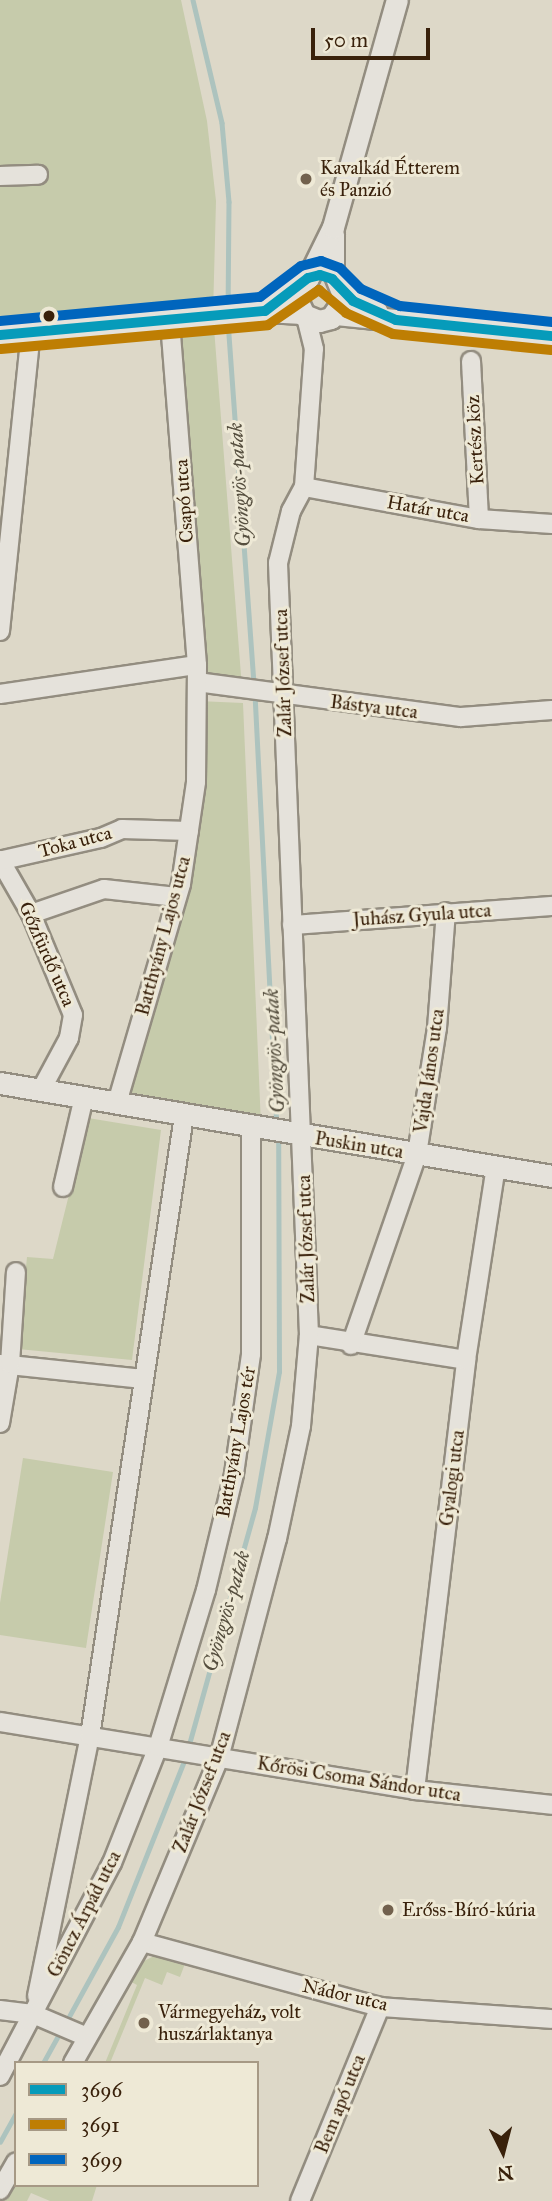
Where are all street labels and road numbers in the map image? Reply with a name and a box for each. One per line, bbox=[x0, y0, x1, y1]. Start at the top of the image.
street label: Kertész köz bbox=[461, 395, 489, 485]
street label: Csapó utca bbox=[170, 458, 198, 544]
street label: Határ utca bbox=[385, 491, 471, 527]
street label: Zalár József utca bbox=[269, 608, 297, 738]
street label: Bástya utca bbox=[329, 690, 419, 724]
street label: Toka utca bbox=[36, 821, 114, 863]
street label: Batthyány Lajos utca bbox=[131, 854, 195, 1018]
street label: Gőzfürdő utca bbox=[14, 898, 80, 1010]
street label: Juhász Gyula utca bbox=[352, 899, 492, 931]
street label: Vajda János utca bbox=[409, 1007, 449, 1135]
street label: Puskin utca bbox=[313, 1127, 405, 1163]
street label: Zalár József utca bbox=[292, 1174, 320, 1304]
street label: Batthyány Lajos tér bbox=[211, 1365, 261, 1519]
street label: Gyalogi utca bbox=[435, 1429, 469, 1527]
street label: Zalár József utca bbox=[168, 1728, 236, 1856]
street label: Kőrösi Csoma Sándor utca bbox=[255, 1752, 463, 1806]
street label: Göncz Árpád utca bbox=[42, 1847, 126, 1981]
street label: Nádor utca bbox=[300, 1974, 390, 2016]
street label: Bem apó utca bbox=[310, 2051, 370, 2157]

